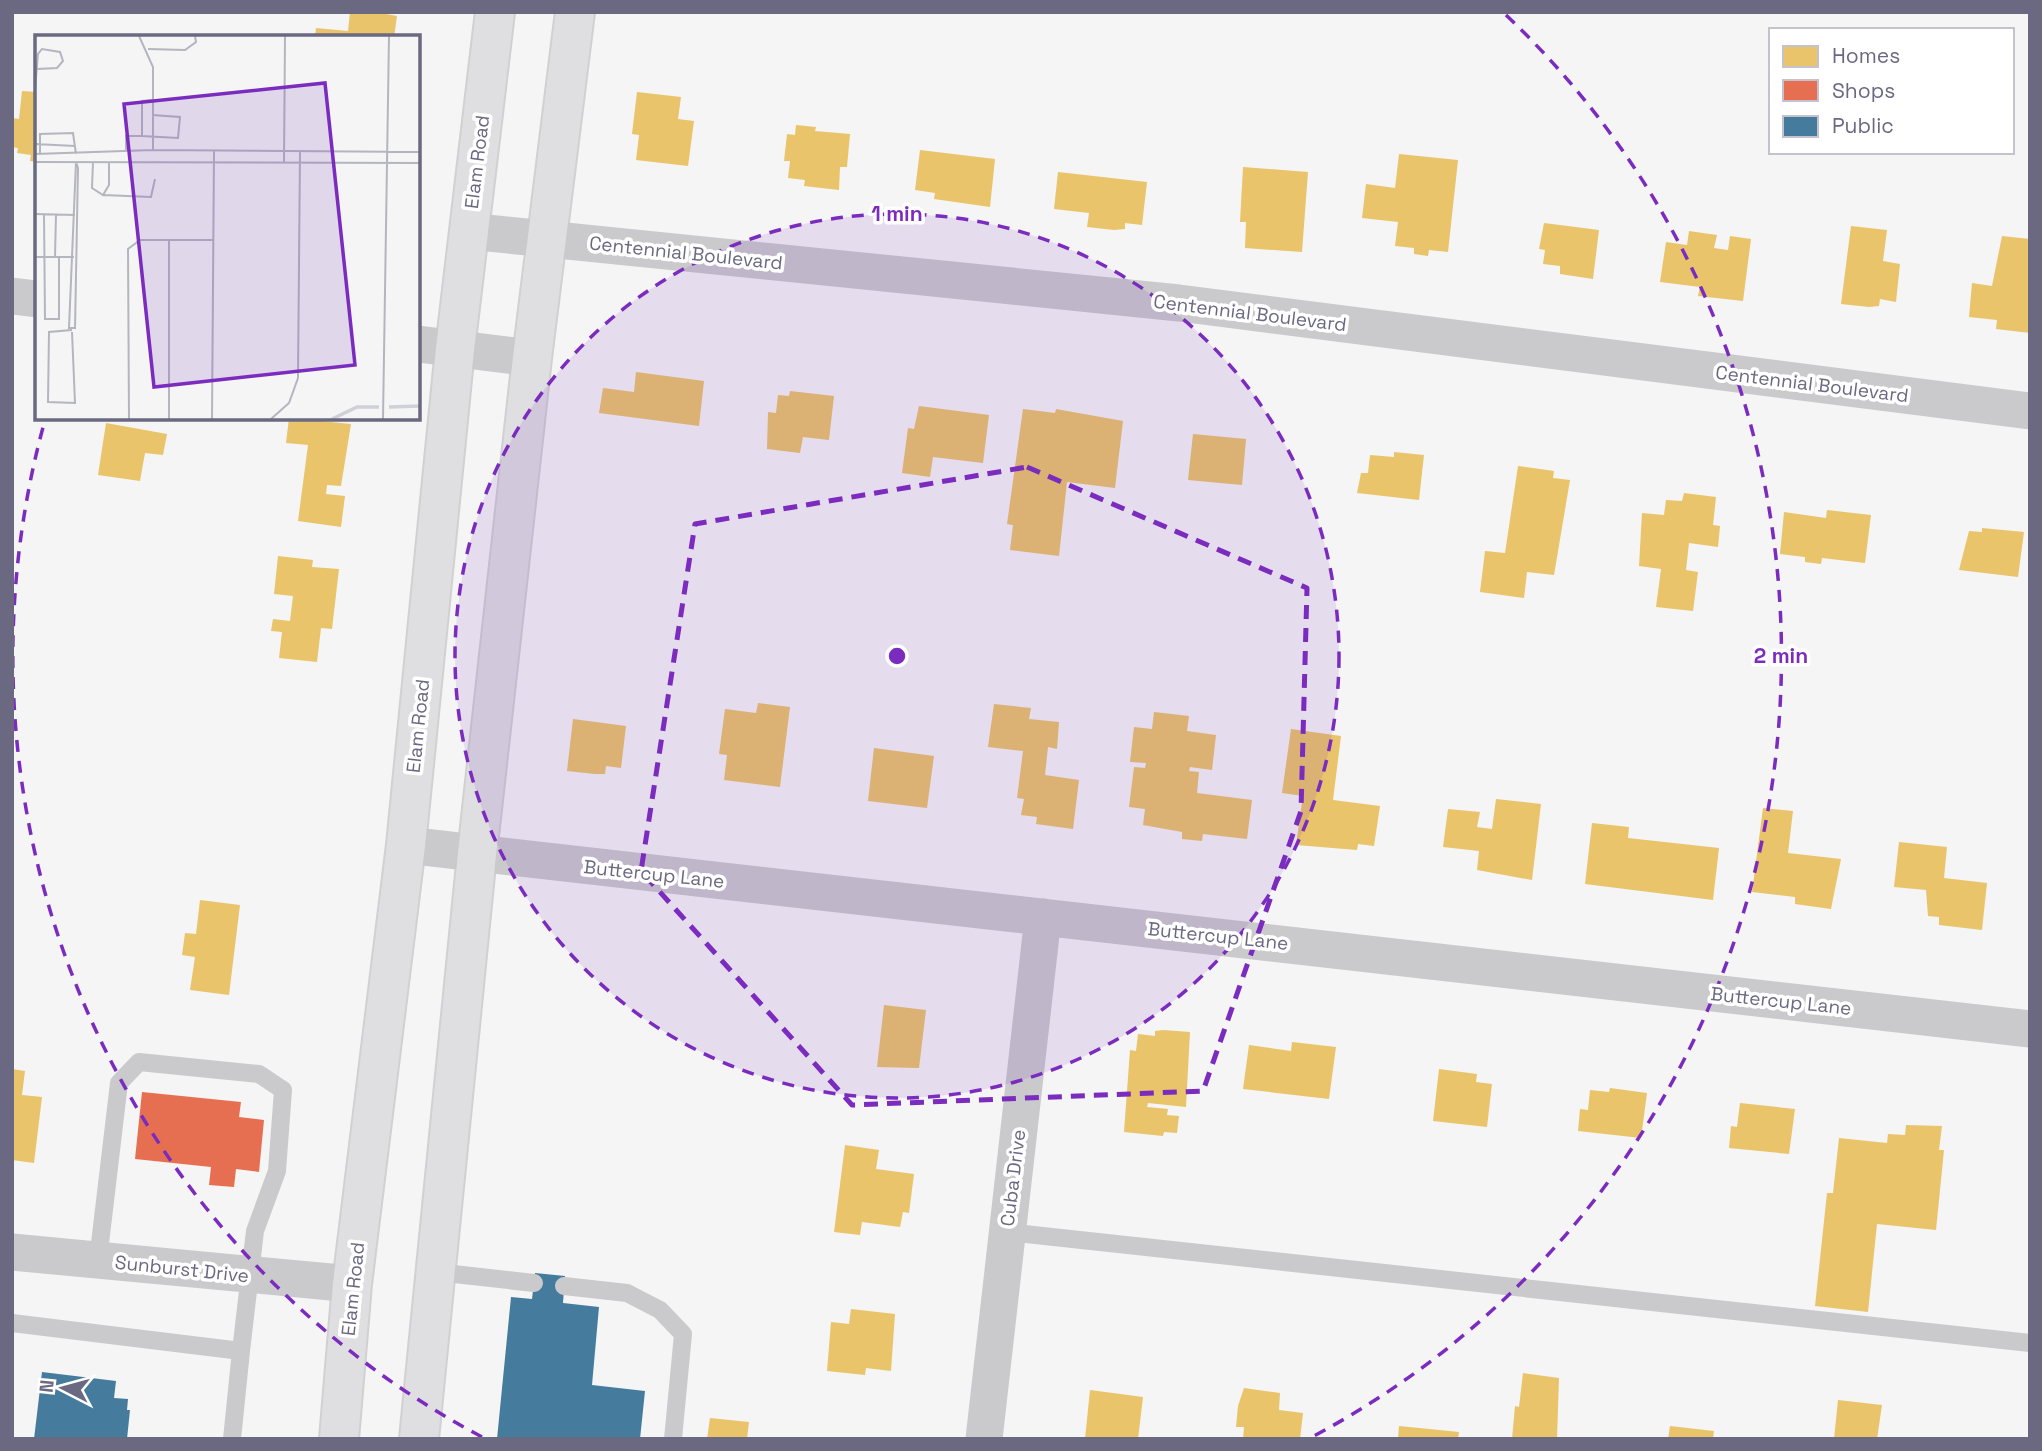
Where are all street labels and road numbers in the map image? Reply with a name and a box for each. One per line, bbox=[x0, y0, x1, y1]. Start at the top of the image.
street label: Elam Road bbox=[459, 114, 495, 210]
street label: Centennial Boulevard bbox=[588, 230, 784, 276]
street label: Centennial Boulevard bbox=[1152, 289, 1348, 337]
street label: Centennial Boulevard bbox=[1714, 360, 1910, 408]
street label: Elam Road bbox=[401, 678, 435, 774]
street label: Buttercup Lane bbox=[582, 854, 726, 894]
street label: Buttercup Lane bbox=[1146, 916, 1290, 956]
street label: Buttercup Lane bbox=[1709, 981, 1853, 1021]
street label: Cuba Drive bbox=[995, 1128, 1031, 1228]
street label: Elam Road bbox=[336, 1241, 370, 1337]
street label: Sunburst Drive bbox=[114, 1250, 250, 1288]

